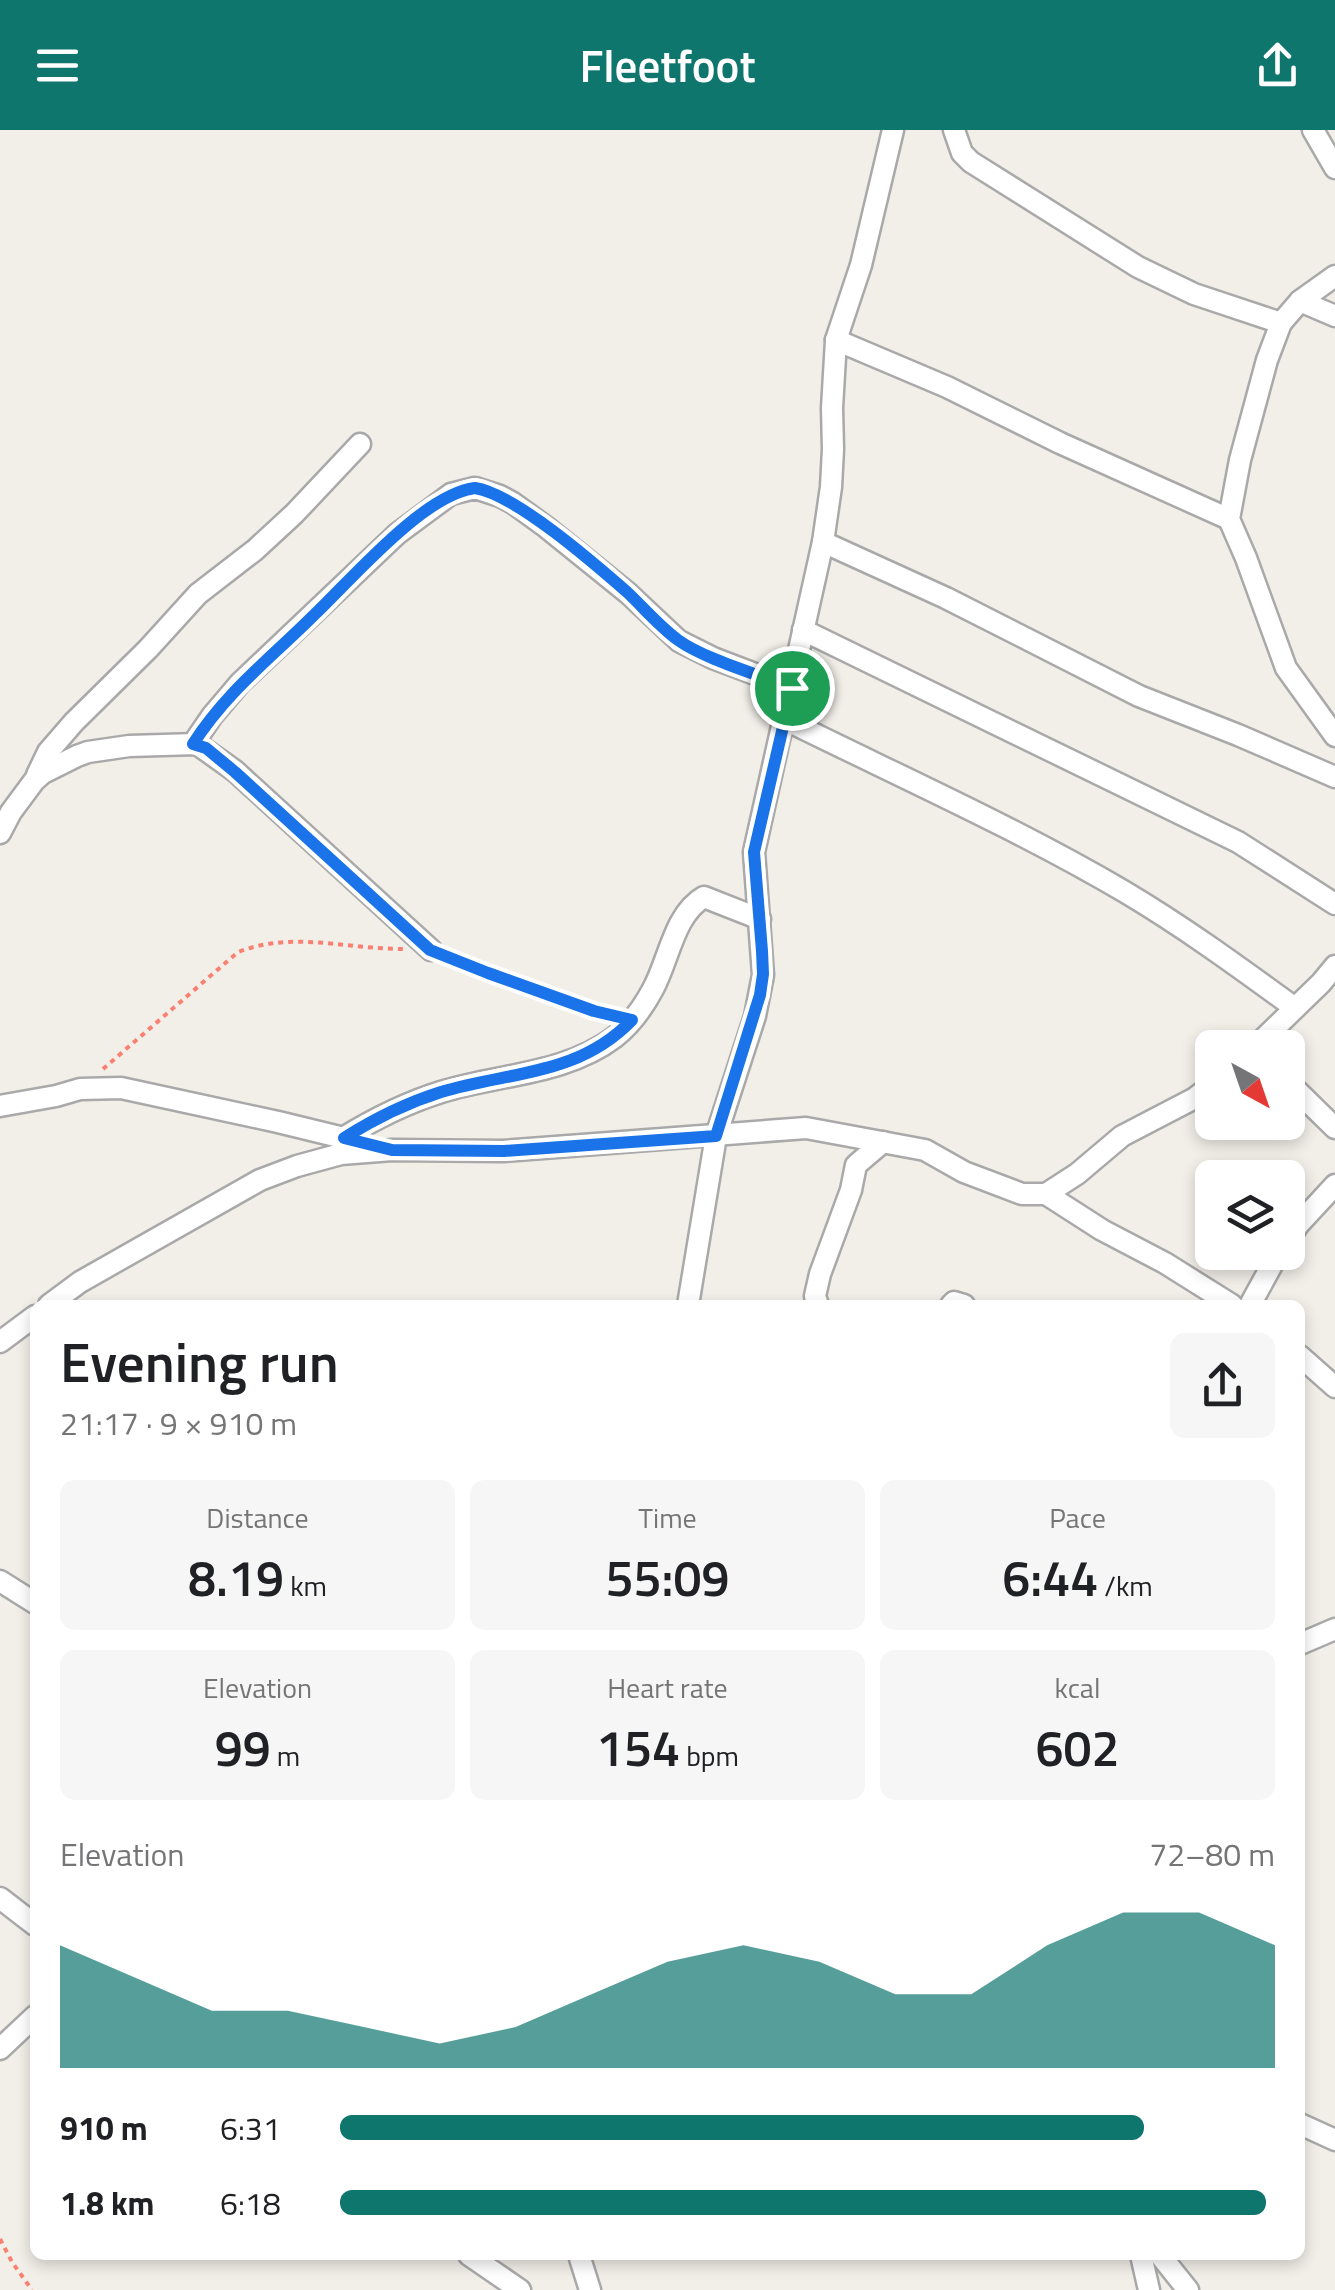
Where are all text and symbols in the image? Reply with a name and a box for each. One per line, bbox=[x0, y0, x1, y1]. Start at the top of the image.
text: Fleetfoot bbox=[579, 31, 756, 99]
icon: menu bbox=[30, 38, 85, 93]
icon: share bbox=[1250, 38, 1305, 93]
pin bbox=[750, 646, 835, 731]
icon: arrive bbox=[765, 661, 820, 716]
north arrow bbox=[1195, 1030, 1305, 1140]
map controls bbox=[1195, 1030, 1305, 1270]
button: layers bbox=[1195, 1160, 1305, 1270]
text: Evening run bbox=[60, 1320, 339, 1403]
button: share bbox=[1170, 1333, 1275, 1438]
text: 21:17 · 9 × 910 m bbox=[60, 1399, 297, 1447]
text: Distance bbox=[206, 1496, 309, 1539]
text: Time bbox=[638, 1496, 697, 1539]
text: Pace bbox=[1049, 1496, 1106, 1539]
text: 8.19 bbox=[188, 1539, 284, 1615]
text: 55:09 bbox=[606, 1539, 729, 1615]
text: 6:44 bbox=[1002, 1539, 1098, 1615]
text: km bbox=[284, 1564, 327, 1607]
text: /km bbox=[1098, 1564, 1153, 1607]
text: Elevation bbox=[203, 1666, 312, 1709]
text: Heart rate bbox=[607, 1666, 728, 1709]
text: kcal bbox=[1055, 1666, 1100, 1709]
text: 99 bbox=[215, 1709, 271, 1785]
text: 154 bbox=[596, 1709, 680, 1785]
text: 602 bbox=[1036, 1709, 1120, 1785]
text: m bbox=[271, 1734, 300, 1777]
text: bpm bbox=[680, 1734, 739, 1777]
text: Elevation bbox=[60, 1830, 184, 1878]
text: 72–80 m bbox=[1149, 1830, 1275, 1878]
text: 910 m bbox=[60, 2104, 148, 2152]
text: 6:31 bbox=[220, 2104, 281, 2152]
text: 1.8 km bbox=[60, 2179, 154, 2227]
text: 6:18 bbox=[220, 2179, 281, 2227]

